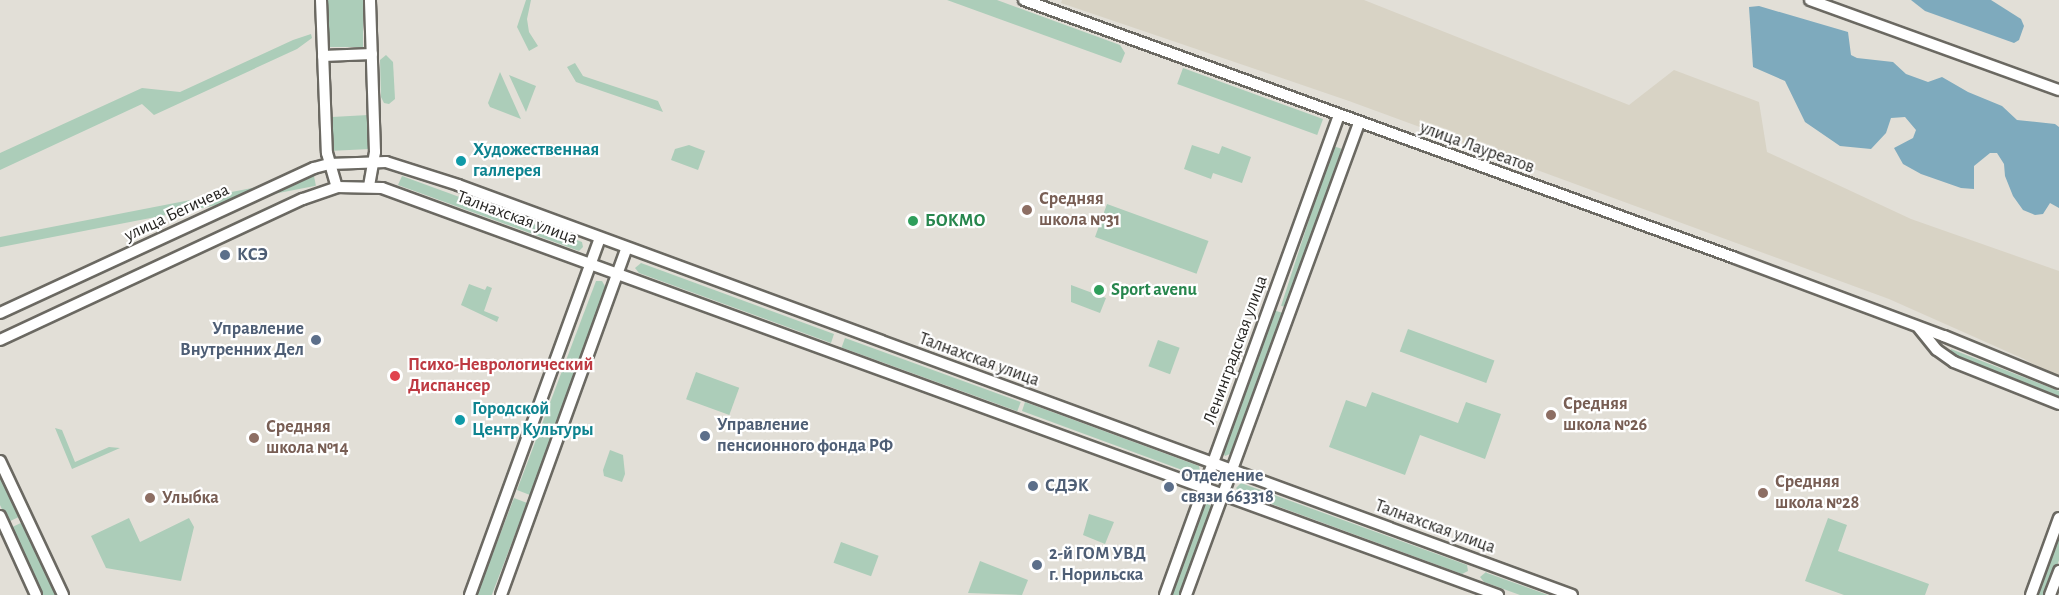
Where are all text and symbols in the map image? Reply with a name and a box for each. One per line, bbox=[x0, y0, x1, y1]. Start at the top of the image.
street label: улица Лауреатов bbox=[1417, 117, 1537, 179]
place label: Художественная галлерея bbox=[473, 140, 599, 182]
marker: Художественная галлерея bbox=[454, 154, 468, 168]
street label: улица Бегичева bbox=[121, 179, 233, 247]
street label: Талнахская улица bbox=[454, 186, 580, 250]
place label: Средняя школа №31 bbox=[1039, 189, 1120, 232]
marker: Средняя школа №31 bbox=[1020, 203, 1034, 217]
place label: БОКМО bbox=[925, 210, 986, 232]
marker: БОКМО bbox=[906, 214, 920, 228]
place label: КСЭ bbox=[237, 244, 268, 266]
marker: КСЭ bbox=[218, 248, 232, 262]
street label: Ленинградская улица bbox=[1199, 273, 1273, 427]
place label: Sport avenu bbox=[1111, 279, 1197, 301]
marker: Sport avenu bbox=[1092, 283, 1106, 297]
place label: Управление Внутренних Дел bbox=[180, 319, 304, 362]
street label: Талнахская улица bbox=[916, 328, 1042, 392]
marker: Управление Внутренних Дел bbox=[309, 333, 323, 347]
place label: Психо-Неврологический Диспансер bbox=[408, 355, 594, 398]
marker: Психо-Неврологический Диспансер bbox=[386, 367, 404, 385]
place label: Средняя школа №26 bbox=[1563, 394, 1647, 436]
place label: Городской Центр Культуры bbox=[472, 399, 594, 442]
marker: Средняя школа №26 bbox=[1544, 408, 1558, 422]
marker: Городской Центр Культуры bbox=[453, 413, 467, 427]
place label: Управление пенсионного фонда РФ bbox=[717, 415, 893, 458]
place label: Средняя школа №14 bbox=[266, 417, 349, 460]
marker: Управление пенсионного фонда РФ bbox=[698, 429, 712, 443]
marker: Средняя школа №14 bbox=[247, 431, 261, 445]
place label: Отделение связи 663318 bbox=[1181, 466, 1274, 508]
place label: Средняя школа №28 bbox=[1775, 472, 1859, 514]
place label: СДЭК bbox=[1045, 475, 1089, 497]
marker: СДЭК bbox=[1026, 479, 1040, 493]
marker: Отделение связи 663318 bbox=[1162, 480, 1176, 494]
marker: Средняя школа №28 bbox=[1756, 486, 1770, 500]
place label: Улыбка bbox=[162, 487, 219, 509]
marker: Улыбка bbox=[143, 491, 157, 505]
street label: Талнахская улица bbox=[1372, 495, 1498, 559]
place label: 2-й ГОМ УВД г. Норильска bbox=[1049, 544, 1146, 586]
marker: 2-й ГОМ УВД г. Норильска bbox=[1030, 558, 1044, 572]

